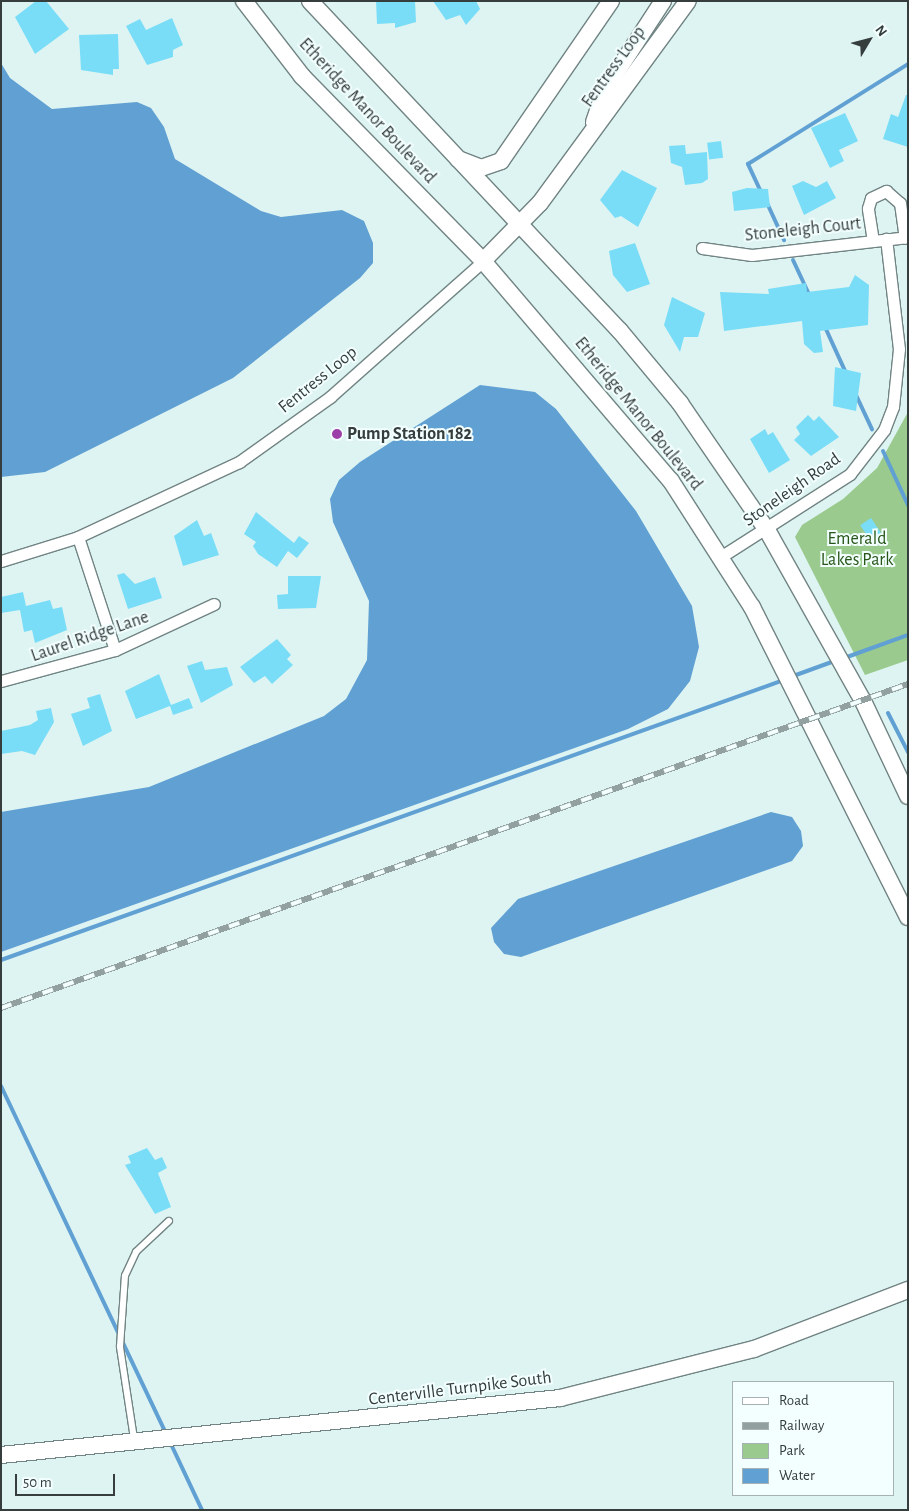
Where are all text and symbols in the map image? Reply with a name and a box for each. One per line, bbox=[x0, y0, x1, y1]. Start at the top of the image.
north arrow bbox=[844, 15, 894, 65]
street label: Fentress Loop bbox=[577, 22, 651, 112]
text: N bbox=[872, 23, 889, 39]
street label: Etheridge Manor Boulevard bbox=[294, 34, 440, 188]
street label: Stoneleigh Court bbox=[744, 213, 862, 247]
street label: Etheridge Manor Boulevard bbox=[570, 333, 706, 495]
street label: Fentress Loop bbox=[274, 342, 362, 418]
place label: Pump Station 182 bbox=[347, 423, 472, 445]
marker: Pump Station 182 bbox=[331, 428, 343, 440]
street label: Stoneleigh Road bbox=[739, 448, 845, 532]
park label: Emerald Lakes Park bbox=[821, 529, 893, 572]
street label: Laurel Ridge Lane bbox=[28, 607, 152, 667]
street label: Centerville Turnpike South bbox=[367, 1367, 553, 1411]
legend bbox=[732, 1381, 894, 1496]
text: Road bbox=[779, 1393, 809, 1408]
text: Railway bbox=[779, 1418, 824, 1433]
text: Park bbox=[779, 1443, 805, 1458]
scale bar bbox=[18, 1464, 118, 1496]
text: Water bbox=[779, 1468, 815, 1483]
text: 50 m bbox=[23, 1475, 52, 1490]

